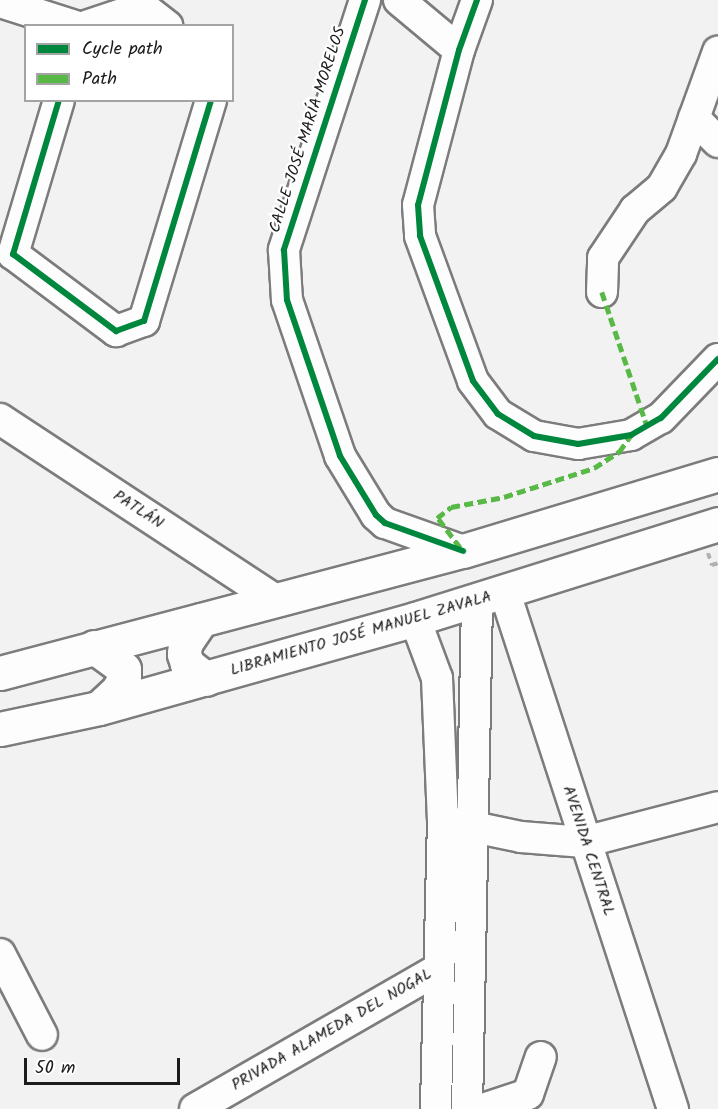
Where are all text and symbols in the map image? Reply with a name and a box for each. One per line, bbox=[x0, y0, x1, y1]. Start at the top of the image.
legend bbox=[24, 24, 234, 102]
street label: CALLE JOSÉ MARÍA MORELOS bbox=[266, 25, 350, 235]
text: Cycle path bbox=[82, 35, 163, 64]
text: Path bbox=[82, 65, 117, 94]
street label: PATLÁN bbox=[109, 487, 167, 533]
street label: LIBRAMIENTO JOSÉ MANUEL ZAVALA bbox=[228, 587, 494, 681]
street label: AVENIDA CENTRAL bbox=[558, 783, 618, 919]
street label: PRIVADA ALAMEDA DEL NOGAL bbox=[228, 965, 436, 1095]
scale bar bbox=[27, 1046, 183, 1084]
text: 50 m bbox=[35, 1054, 75, 1083]

